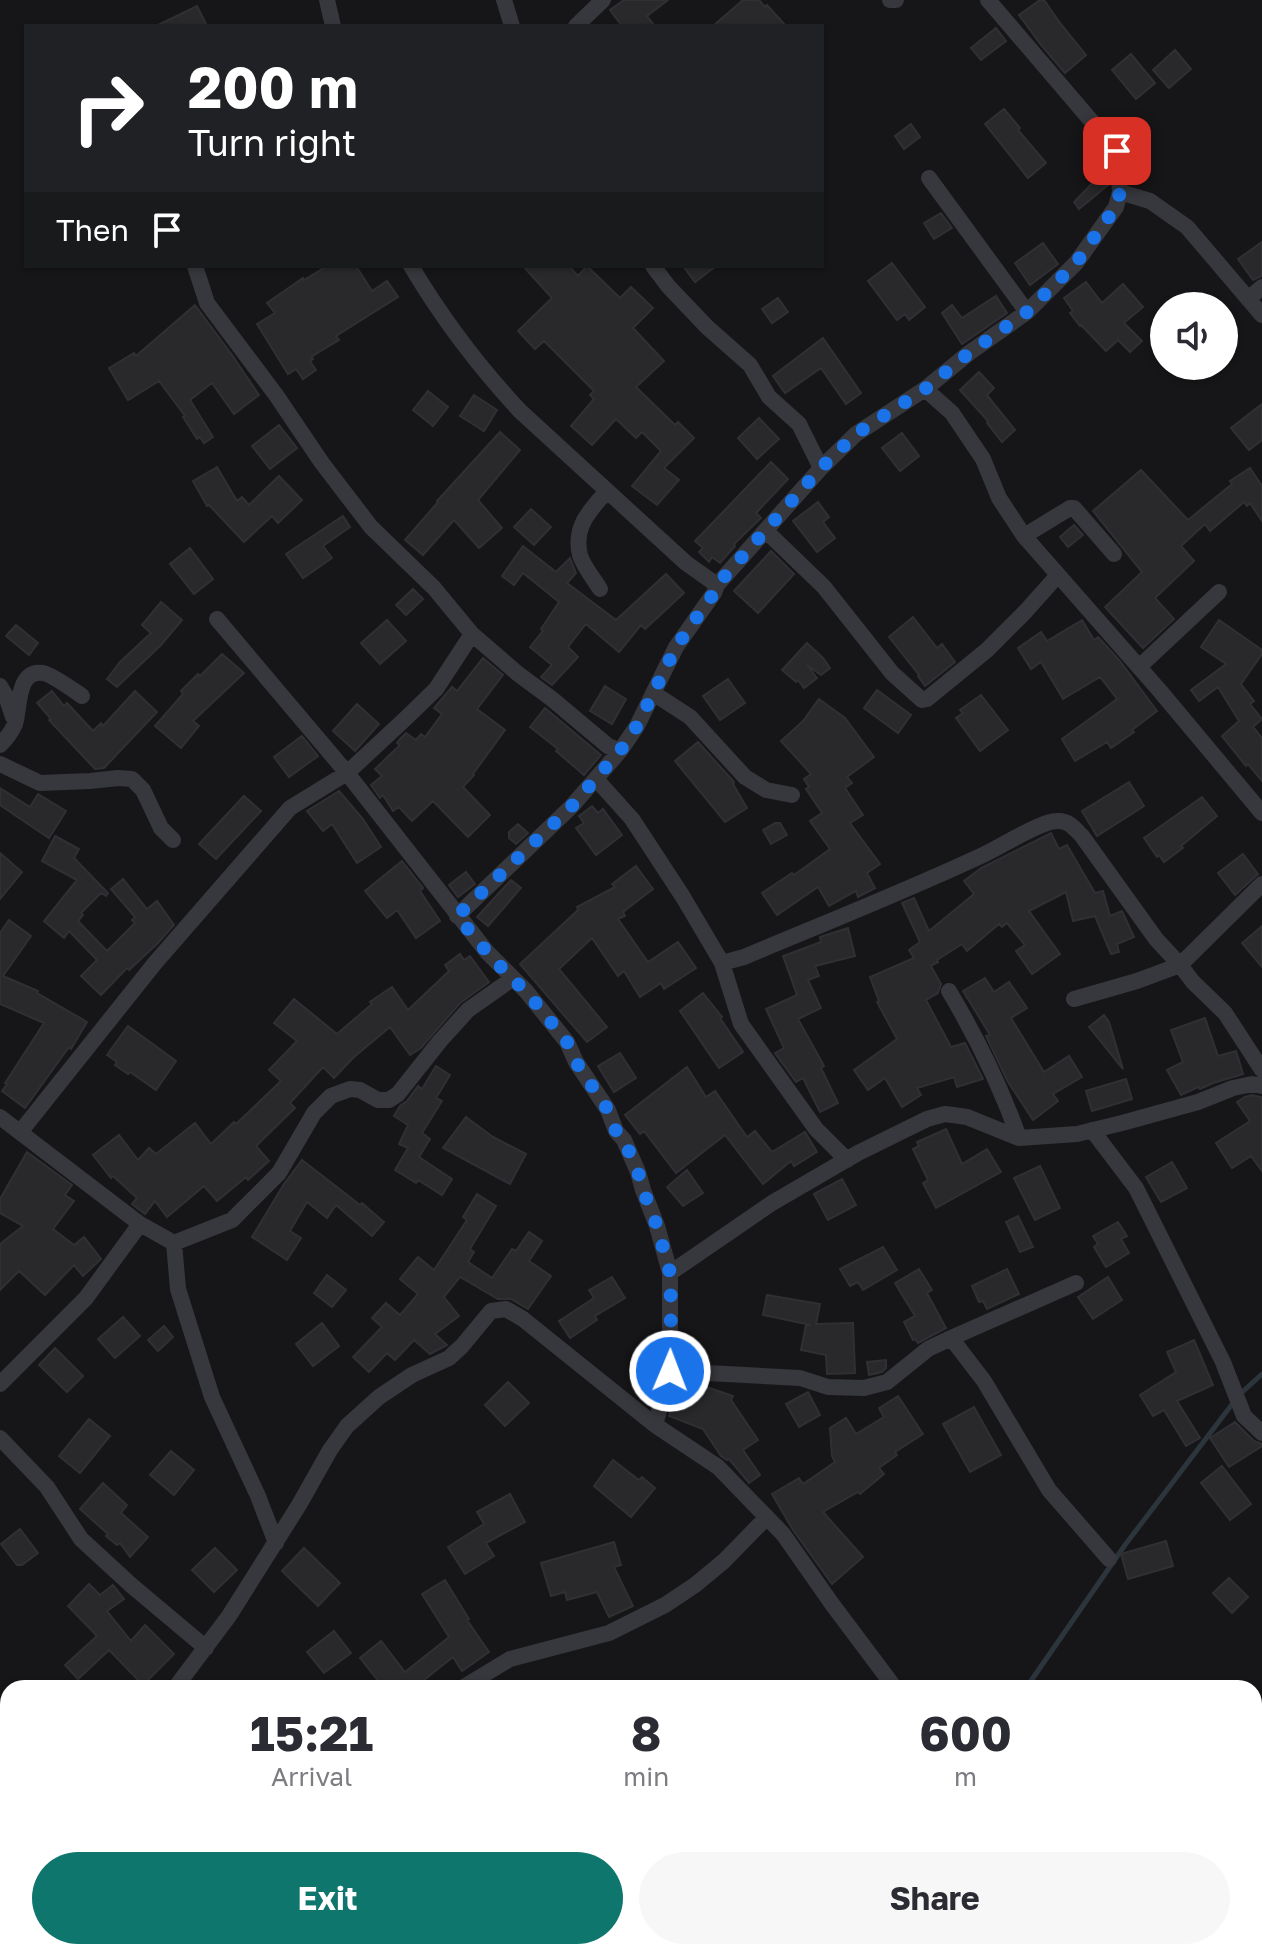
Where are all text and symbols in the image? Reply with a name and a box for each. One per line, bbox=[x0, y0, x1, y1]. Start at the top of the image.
text: 200 m bbox=[188, 53, 358, 120]
icon: right bbox=[56, 56, 160, 160]
pin bbox=[1083, 117, 1151, 185]
text: Turn right bbox=[188, 121, 356, 164]
icon: arrive bbox=[1095, 129, 1139, 173]
icon: arrive bbox=[145, 208, 189, 252]
text: Then bbox=[56, 212, 129, 248]
map controls bbox=[1150, 292, 1238, 380]
button: sound bbox=[1150, 292, 1238, 380]
position arrow bbox=[628, 1329, 712, 1413]
text: 15:21 bbox=[250, 1704, 373, 1762]
text: 8 bbox=[631, 1704, 662, 1762]
text: 600 bbox=[919, 1704, 1012, 1762]
text: Arrival bbox=[271, 1761, 352, 1792]
text: min bbox=[623, 1761, 669, 1792]
text: m bbox=[954, 1761, 977, 1792]
button: Exit bbox=[32, 1852, 623, 1944]
button: Share bbox=[639, 1852, 1230, 1944]

